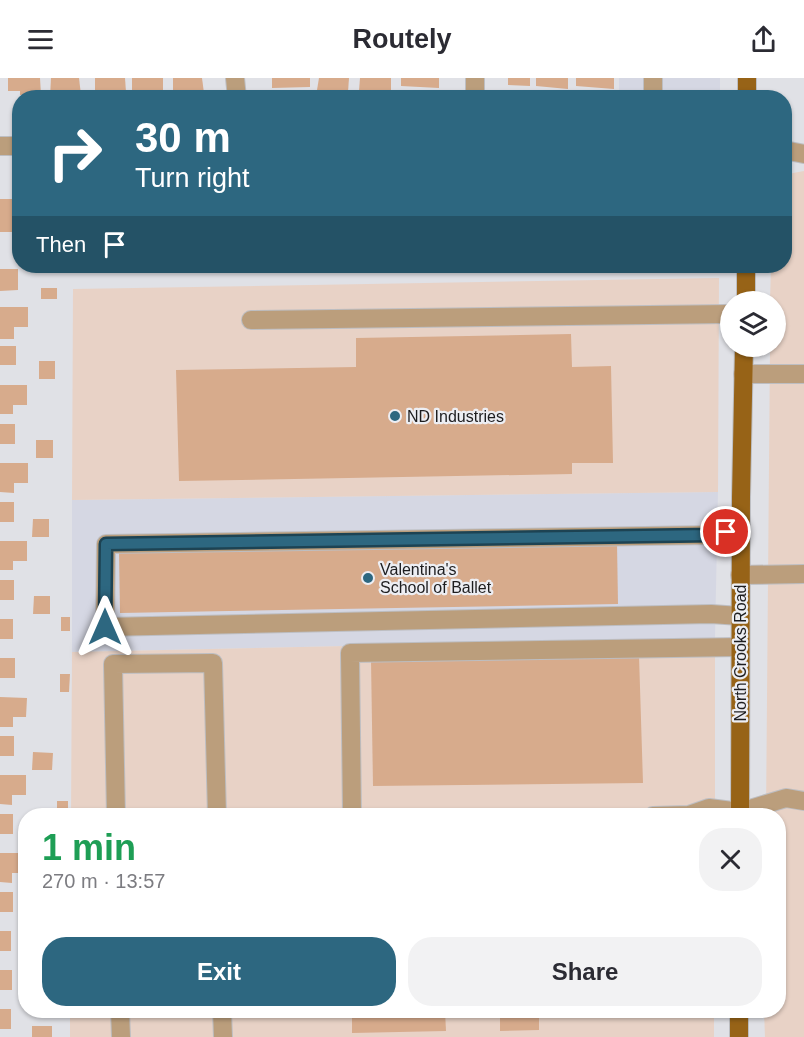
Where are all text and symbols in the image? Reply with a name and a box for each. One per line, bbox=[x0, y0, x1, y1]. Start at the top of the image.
icon: menu bbox=[24, 23, 57, 56]
icon: share bbox=[747, 23, 780, 56]
text: Routely bbox=[352, 24, 452, 54]
icon: right bbox=[36, 114, 114, 192]
text: 30 m bbox=[135, 114, 231, 161]
text: Turn right bbox=[135, 163, 250, 193]
icon: arrive bbox=[98, 228, 131, 261]
text: Then bbox=[36, 232, 86, 257]
map controls bbox=[720, 291, 786, 357]
button: layers bbox=[720, 291, 786, 357]
place label: ND Industries bbox=[407, 408, 504, 425]
marker: ND Industries bbox=[388, 409, 402, 423]
pin bbox=[700, 506, 751, 557]
icon: arrive bbox=[709, 515, 742, 548]
place label: Valentina's School of Ballet bbox=[380, 561, 492, 596]
marker: Valentina's School of Ballet bbox=[361, 571, 375, 585]
street label: North Crooks Road bbox=[732, 585, 749, 721]
position arrow bbox=[73, 595, 137, 659]
text: 1 min bbox=[42, 827, 136, 868]
button: close bbox=[699, 828, 762, 891]
text: 270 m · 13:57 bbox=[42, 870, 165, 892]
button: Exit bbox=[42, 937, 396, 1006]
button: Share bbox=[408, 937, 762, 1006]

